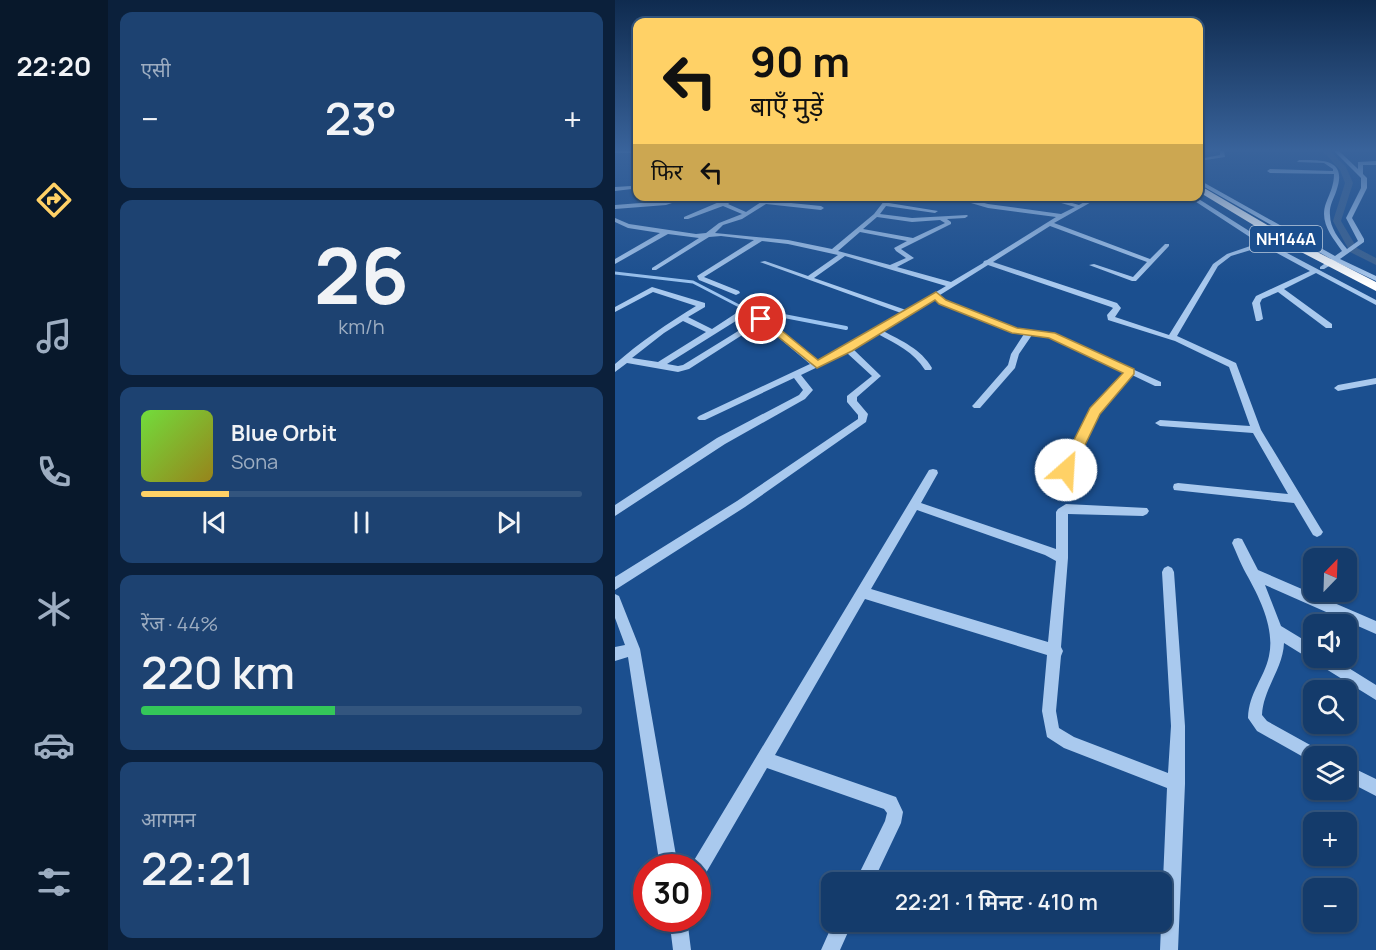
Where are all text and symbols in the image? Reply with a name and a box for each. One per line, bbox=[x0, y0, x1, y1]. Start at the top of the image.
text: 90 m bbox=[750, 32, 850, 90]
icon: left bbox=[651, 42, 729, 120]
text: 22:20 bbox=[16, 47, 92, 84]
text: एसी bbox=[141, 56, 171, 83]
text: 23° bbox=[325, 87, 397, 149]
text: बाएँ मुड़ें bbox=[750, 87, 823, 124]
text: − bbox=[141, 96, 159, 141]
text: + bbox=[563, 96, 582, 141]
icon: left bbox=[695, 156, 728, 189]
text: फिर bbox=[651, 157, 683, 187]
icon: directions bbox=[33, 179, 75, 221]
text: 26 bbox=[314, 221, 409, 327]
road number: NH144A bbox=[1250, 226, 1322, 252]
pin bbox=[735, 293, 786, 344]
icon: arrive bbox=[744, 302, 777, 335]
text: km/h bbox=[338, 313, 385, 340]
icon: music bbox=[33, 315, 75, 357]
text: Blue Orbit bbox=[231, 418, 337, 448]
position arrow bbox=[1034, 438, 1098, 502]
text: Sona bbox=[231, 448, 278, 475]
icon: phone bbox=[33, 451, 75, 493]
icon: previous bbox=[198, 506, 231, 539]
icon: pause bbox=[345, 506, 378, 539]
icon: next bbox=[492, 506, 525, 539]
north arrow bbox=[1303, 548, 1357, 602]
map controls bbox=[1303, 548, 1357, 932]
icon: climate bbox=[33, 588, 75, 630]
text: रेंज · 44% bbox=[141, 610, 218, 637]
button: sound bbox=[1303, 614, 1357, 668]
text: 220 km bbox=[141, 641, 295, 703]
button: search bbox=[1303, 680, 1357, 734]
icon: car bbox=[33, 724, 75, 766]
button: layers bbox=[1303, 746, 1357, 800]
text: आगमन bbox=[141, 806, 196, 833]
button: + bbox=[1303, 812, 1357, 866]
text: 22:21 bbox=[141, 837, 254, 899]
speed limit sign: 30 bbox=[633, 854, 711, 932]
icon: filters bbox=[33, 861, 75, 903]
button: − bbox=[1303, 878, 1357, 932]
text: 22:21 · 1 मिनट · 410 m bbox=[895, 887, 1098, 917]

